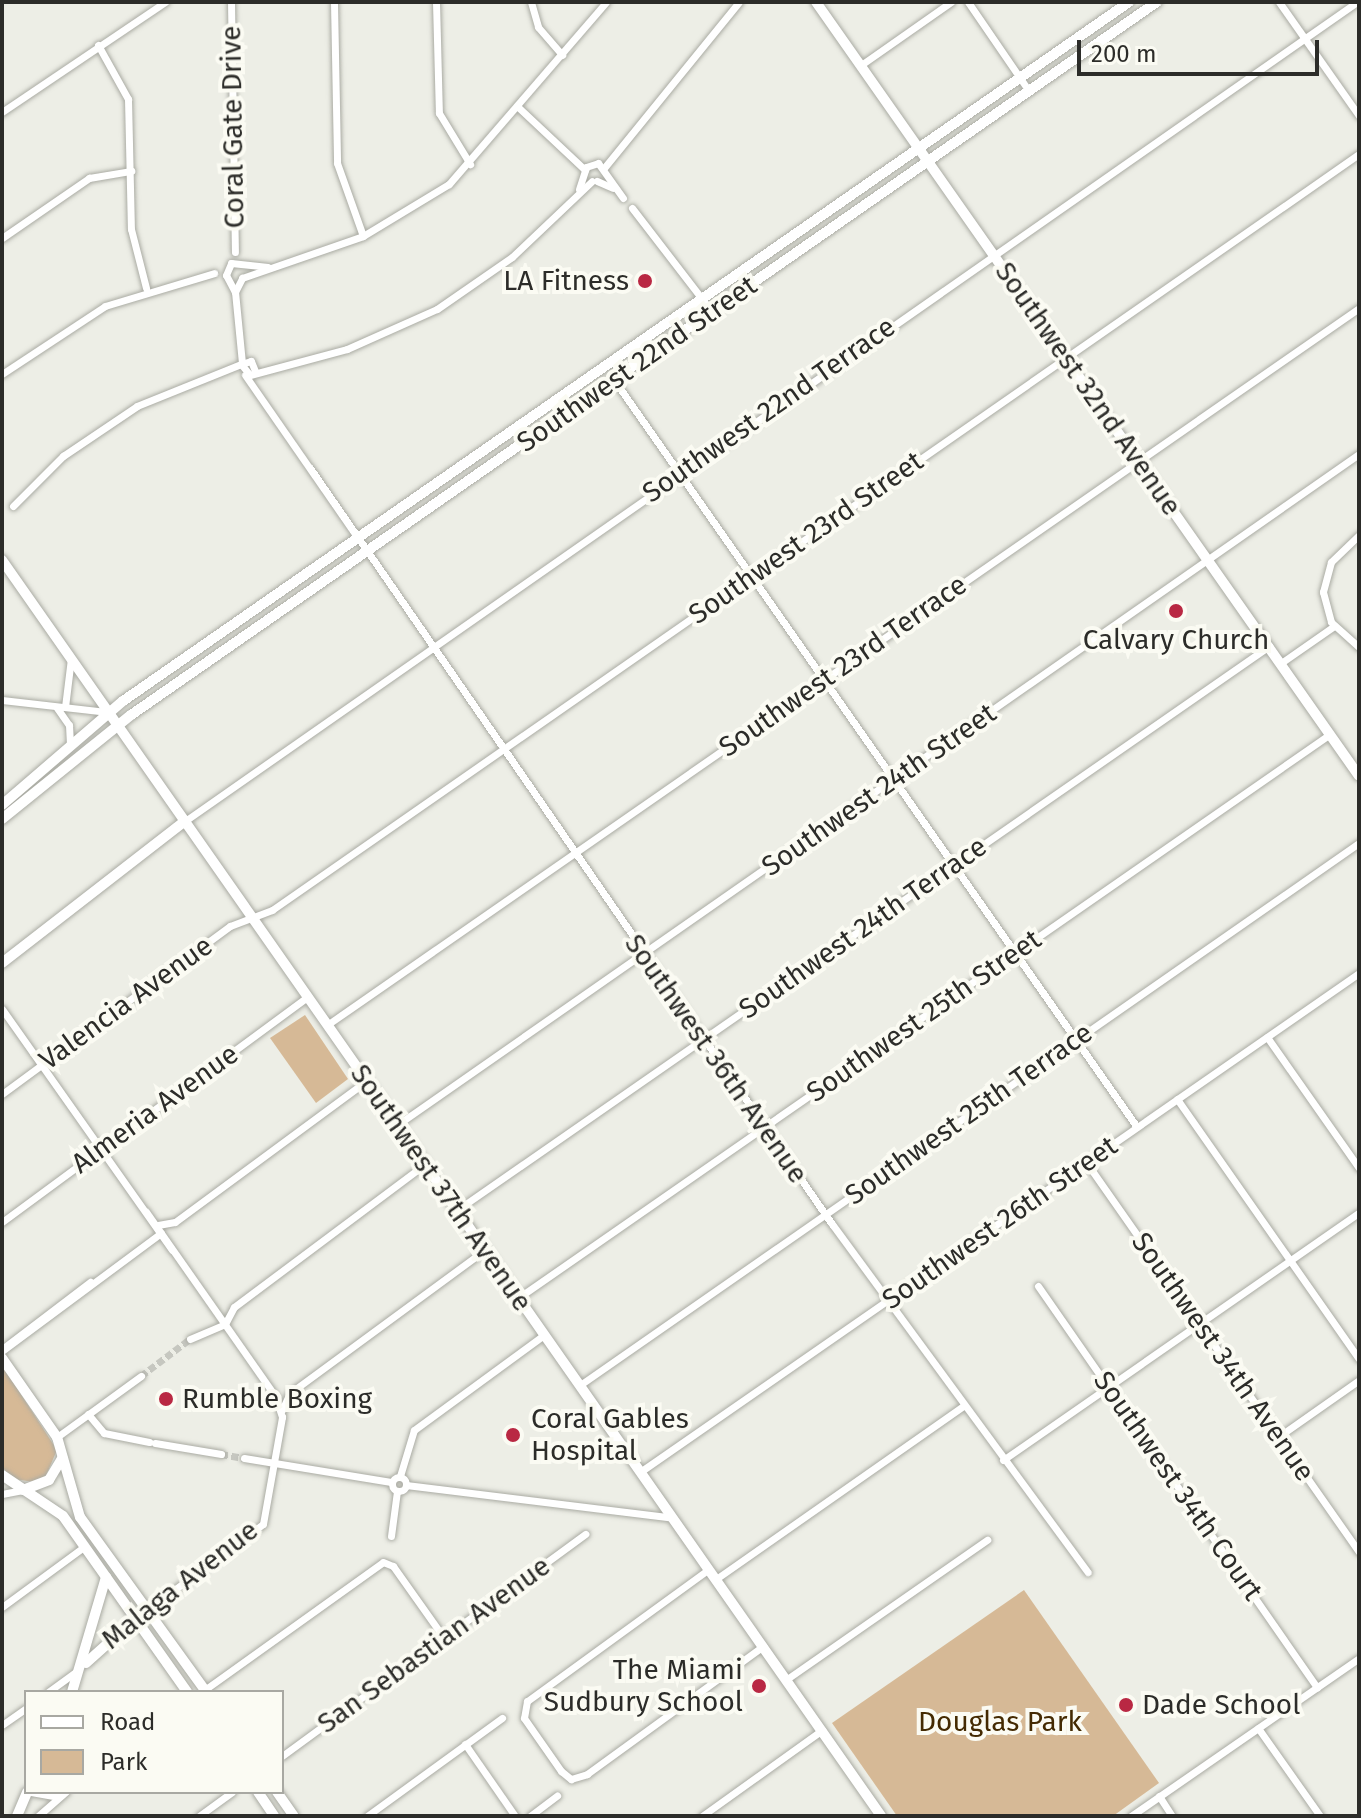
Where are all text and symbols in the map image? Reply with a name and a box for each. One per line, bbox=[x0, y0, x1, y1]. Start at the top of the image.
scale bar bbox=[1081, 24, 1323, 74]
street label: Coral Gate Drive bbox=[214, 25, 252, 229]
text: 200 m bbox=[1091, 40, 1157, 68]
street label: Southwest 32nd Avenue bbox=[988, 256, 1188, 522]
place label: LA Fitness bbox=[503, 264, 629, 298]
street label: Southwest 22nd Street bbox=[511, 269, 763, 459]
marker: LA Fitness bbox=[636, 272, 654, 290]
street label: Southwest 22nd Terrace bbox=[636, 310, 902, 510]
street label: Southwest 23rd Street bbox=[682, 444, 930, 632]
street label: Southwest 23rd Terrace bbox=[713, 568, 973, 764]
marker: Calvary Church bbox=[1167, 602, 1185, 620]
place label: Calvary Church bbox=[1083, 623, 1269, 657]
street label: Southwest 24th Street bbox=[755, 696, 1003, 884]
street label: Southwest 24th Terrace bbox=[733, 830, 993, 1026]
street label: Southwest 25th Street bbox=[801, 923, 1047, 1109]
street label: Southwest 36th Avenue bbox=[617, 928, 815, 1190]
street label: Valencia Avenue bbox=[33, 929, 219, 1077]
street label: Southwest 25th Terrace bbox=[839, 1016, 1099, 1212]
street label: Almeria Avenue bbox=[65, 1037, 245, 1181]
street label: Southwest 37th Avenue bbox=[343, 1058, 539, 1318]
street label: Southwest 26th Street bbox=[876, 1129, 1124, 1317]
street label: Southwest 34th Avenue bbox=[1124, 1226, 1322, 1488]
street label: Southwest 34th Court bbox=[1086, 1365, 1270, 1607]
place label: Rumble Boxing bbox=[182, 1382, 372, 1416]
marker: Rumble Boxing bbox=[157, 1390, 175, 1408]
place label: Coral Gables Hospital bbox=[531, 1402, 689, 1468]
marker: Coral Gables Hospital bbox=[502, 1424, 524, 1446]
street label: Malaga Avenue bbox=[95, 1513, 265, 1657]
street label: San Sebastian Avenue bbox=[311, 1549, 557, 1741]
place label: The Miami Sudbury School bbox=[544, 1653, 743, 1719]
marker: The Miami Sudbury School bbox=[750, 1677, 768, 1695]
place label: Dade School bbox=[1142, 1688, 1300, 1722]
legend bbox=[24, 1690, 284, 1794]
marker: Dade School bbox=[1117, 1696, 1135, 1714]
park label: Douglas Park bbox=[918, 1705, 1082, 1739]
text: Road bbox=[100, 1708, 155, 1736]
text: Park bbox=[100, 1748, 147, 1776]

